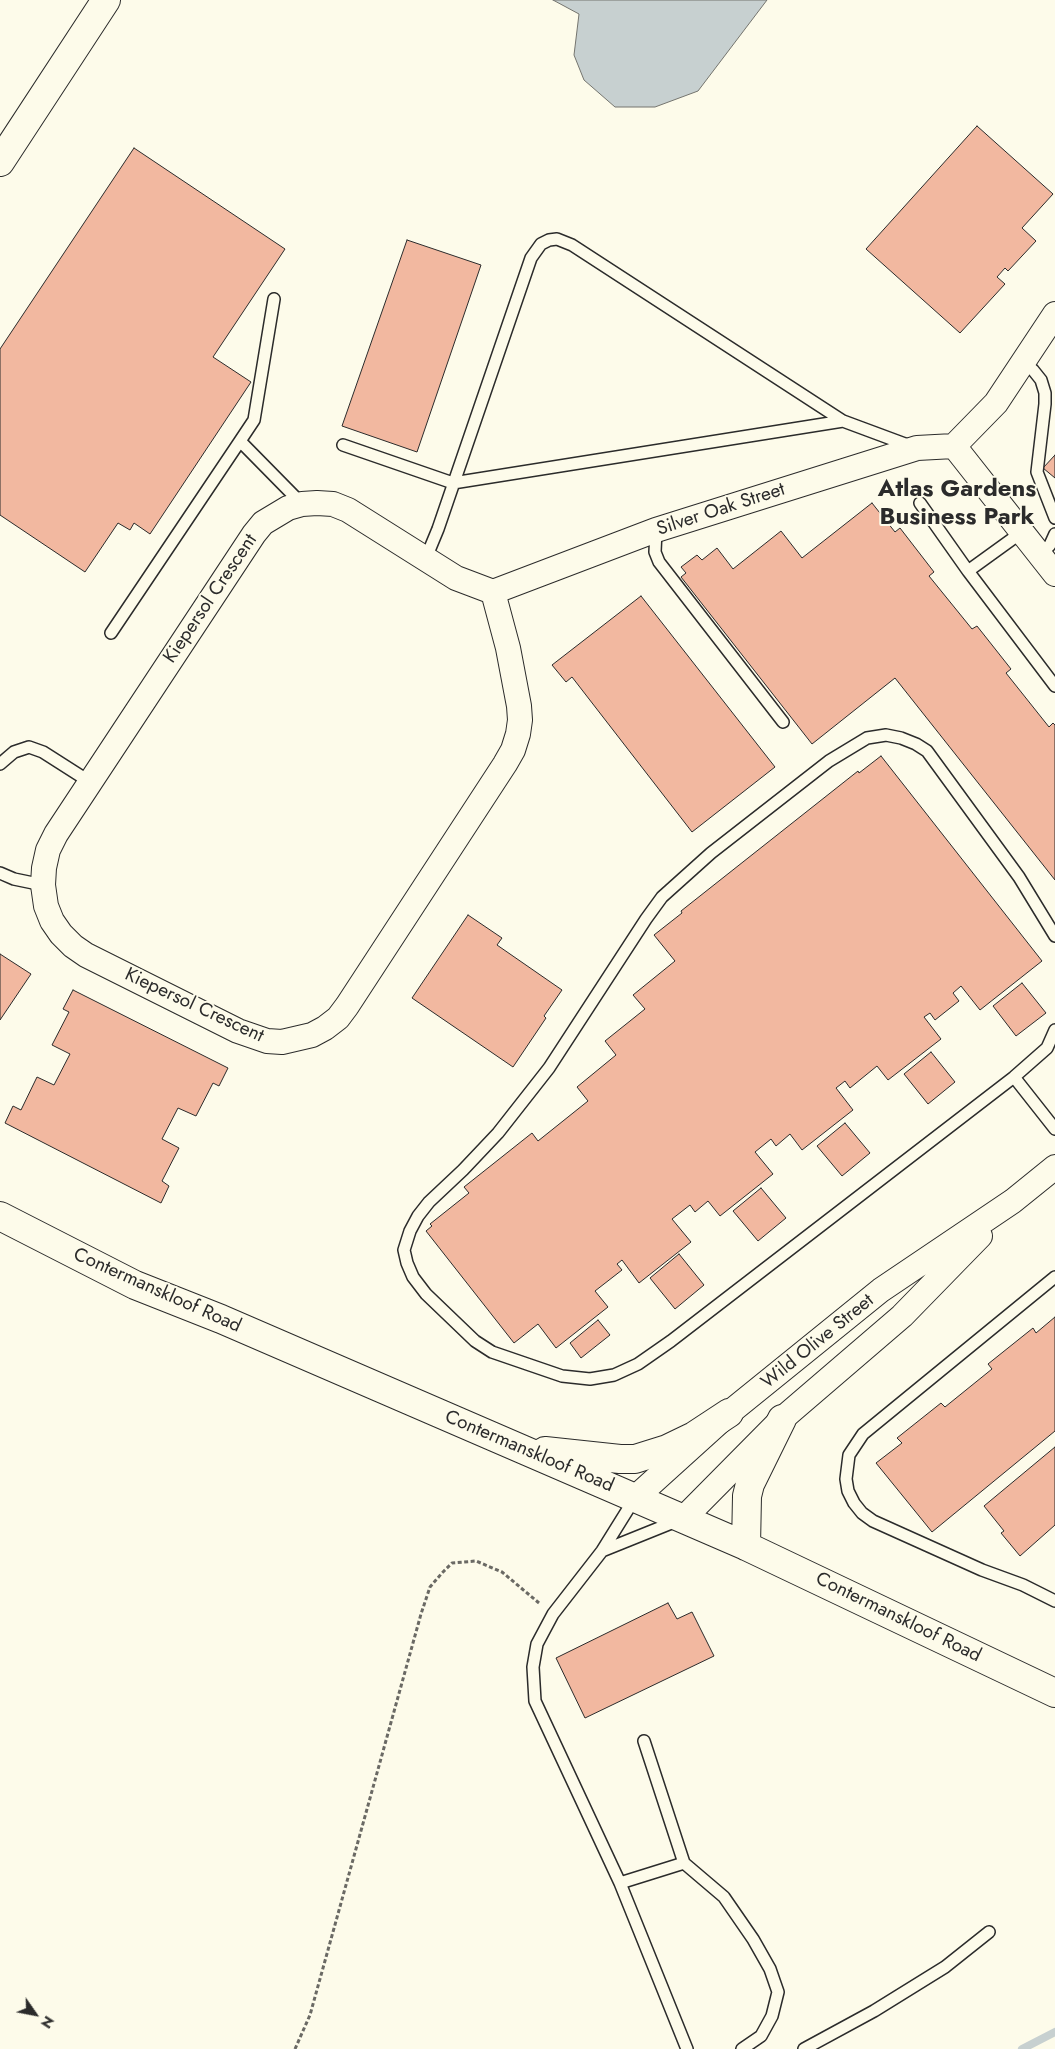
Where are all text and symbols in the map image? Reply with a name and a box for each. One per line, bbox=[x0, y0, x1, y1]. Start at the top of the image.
district label: Atlas Gardens Business Park bbox=[878, 476, 1036, 532]
street label: Silver Oak Street bbox=[654, 479, 788, 541]
street label: Kiepersol Crescent bbox=[159, 530, 263, 668]
street label: Kiepersol Crescent bbox=[121, 964, 267, 1048]
street label: Contermanskloof Road bbox=[69, 1244, 245, 1338]
street label: Wild Olive Street bbox=[757, 1290, 879, 1394]
street label: Contermanskloof Road bbox=[441, 1406, 617, 1498]
street label: Contermanskloof Road bbox=[811, 1568, 985, 1668]
north arrow bbox=[10, 1989, 60, 2039]
text: N bbox=[36, 2012, 59, 2032]

